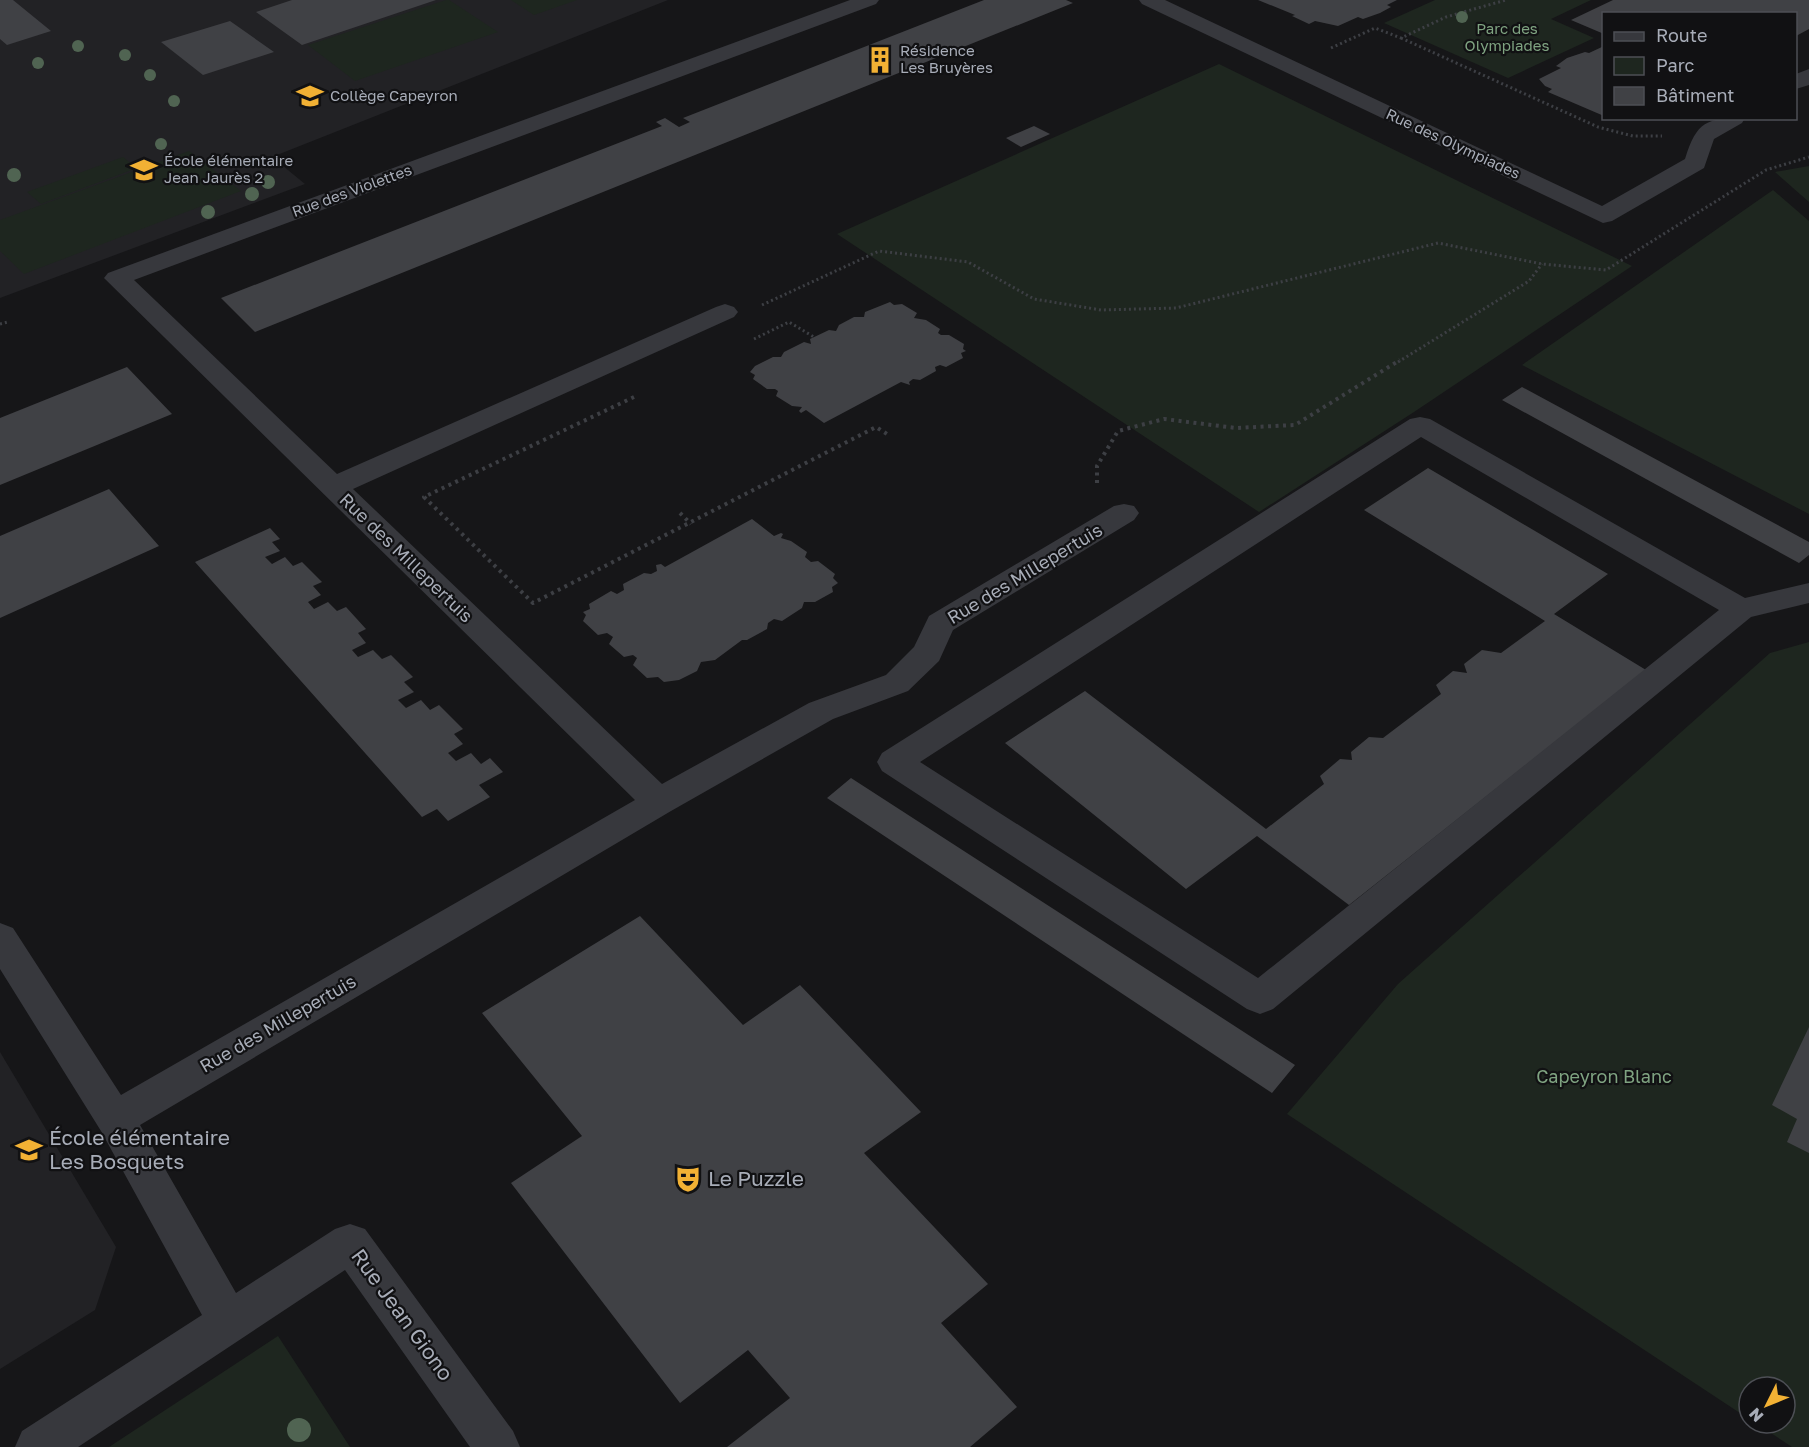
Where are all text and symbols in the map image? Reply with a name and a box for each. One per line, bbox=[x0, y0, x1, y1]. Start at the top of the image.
legend bbox=[1602, 12, 1797, 120]
park label: Parc des Olympiades bbox=[1465, 19, 1549, 54]
text: Route bbox=[1656, 24, 1707, 46]
place label: Résidence Les Bruyères bbox=[900, 41, 993, 76]
building icon: Résidence Les Bruyères bbox=[865, 45, 895, 75]
text: Parc bbox=[1656, 54, 1695, 76]
school or university icon: Collège Capeyron bbox=[295, 81, 325, 111]
text: Bâtiment bbox=[1656, 84, 1735, 106]
place label: Collège Capeyron bbox=[330, 86, 458, 104]
street label: Rue des Olympiades bbox=[1383, 104, 1523, 182]
place label: École élémentaire Jean Jaurès 2 bbox=[164, 151, 294, 186]
school or university icon: École élémentaire Jean Jaurès 2 bbox=[129, 155, 159, 185]
street label: Rue des Violettes bbox=[289, 160, 414, 220]
street label: Rue des Millepertuis bbox=[336, 488, 478, 627]
street label: Rue des Millepertuis bbox=[943, 518, 1106, 628]
street label: Rue des Millepertuis bbox=[195, 969, 360, 1077]
park label: Capeyron Blanc bbox=[1536, 1065, 1672, 1087]
place label: École élémentaire Les Bosquets bbox=[49, 1124, 230, 1174]
school or university icon: École élémentaire Les Bosquets bbox=[14, 1135, 44, 1165]
theatre icon: Le Puzzle bbox=[673, 1164, 703, 1194]
place label: Le Puzzle bbox=[708, 1165, 804, 1191]
street label: Rue Jean Giono bbox=[346, 1243, 459, 1385]
north arrow bbox=[1737, 1375, 1797, 1435]
text: N bbox=[1745, 1404, 1767, 1427]

